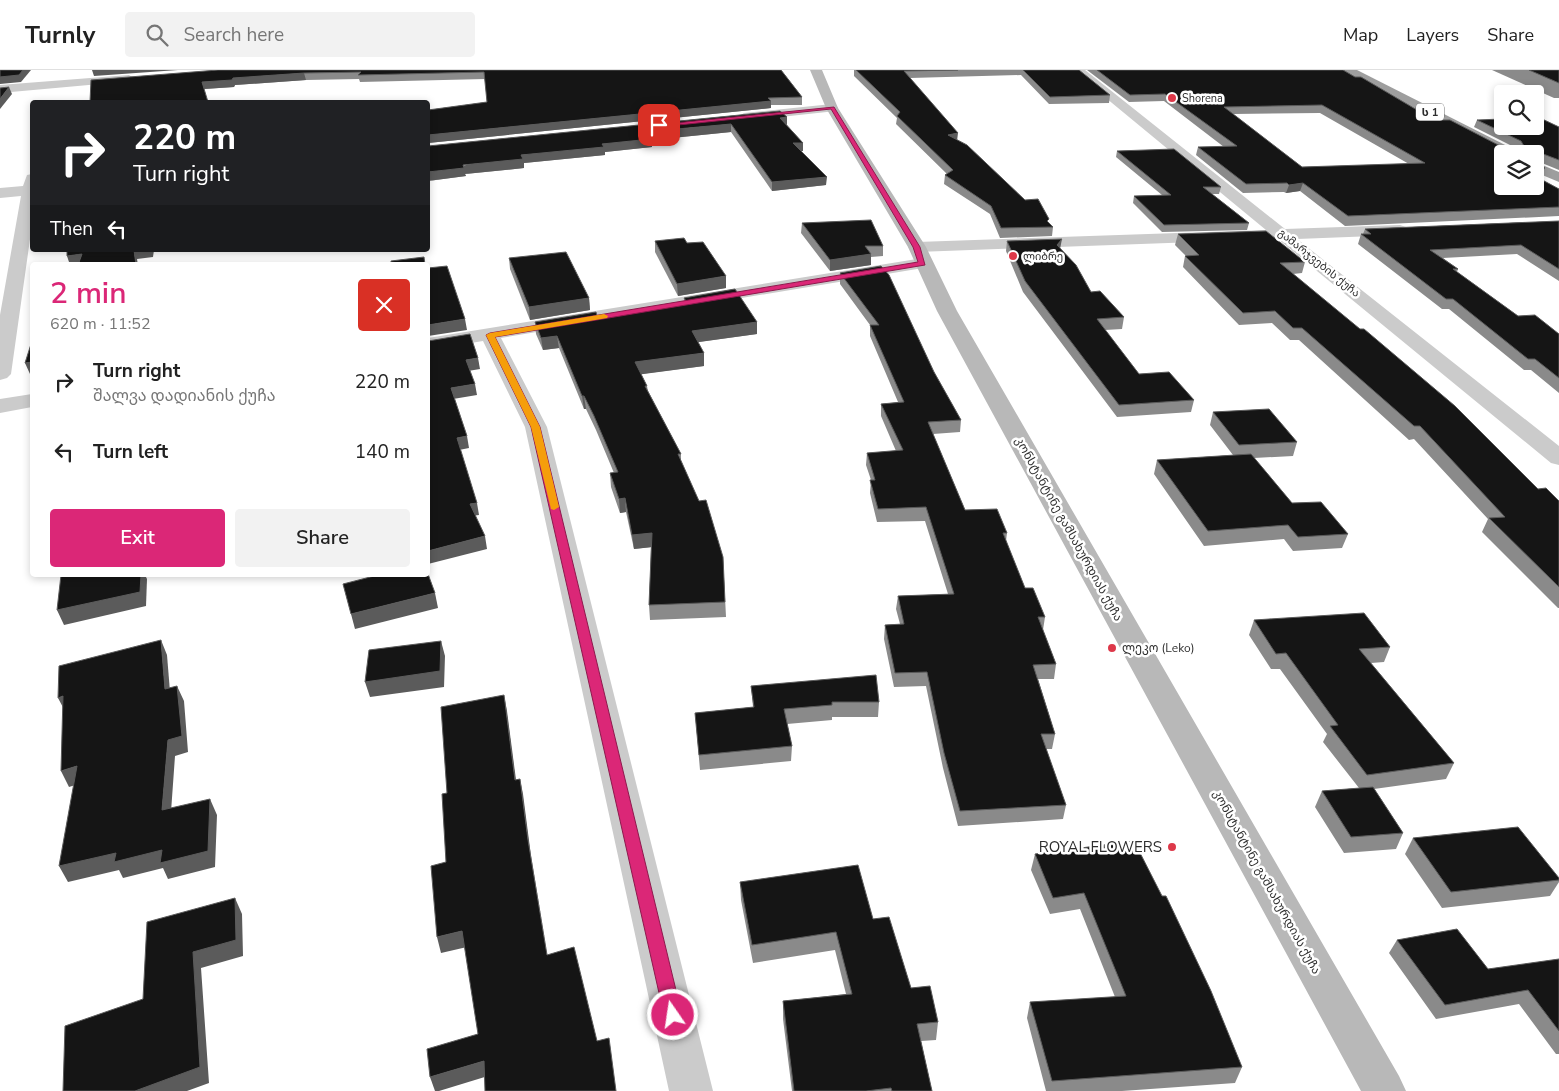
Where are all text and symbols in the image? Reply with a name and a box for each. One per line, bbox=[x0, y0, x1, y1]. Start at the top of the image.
search box bbox=[125, 12, 475, 57]
text: Turnly bbox=[25, 19, 95, 51]
icon: search bbox=[143, 21, 171, 49]
text: Search here bbox=[183, 22, 284, 48]
text: Map bbox=[1343, 23, 1378, 47]
text: Layers bbox=[1406, 23, 1459, 47]
text: Share bbox=[1487, 23, 1534, 47]
map controls bbox=[1494, 85, 1544, 195]
button: search bbox=[1494, 85, 1544, 135]
place label: Shorena bbox=[1182, 91, 1223, 106]
marker: Shorena bbox=[1166, 92, 1178, 104]
pin bbox=[638, 104, 680, 146]
road number: ს 1 bbox=[1416, 104, 1444, 121]
icon: arrive bbox=[645, 111, 673, 139]
text: 220 m bbox=[133, 114, 236, 161]
icon: right bbox=[50, 120, 115, 185]
button: layers bbox=[1494, 145, 1544, 195]
text: Turn right bbox=[133, 159, 229, 189]
icon: left bbox=[103, 215, 131, 243]
text: Then bbox=[50, 216, 93, 242]
street label: გამარჯვების ქუჩა bbox=[1275, 225, 1363, 301]
place label: ლიბრე bbox=[1023, 249, 1063, 264]
marker: ლიბრე bbox=[1007, 250, 1019, 262]
text: 2 min bbox=[50, 273, 126, 314]
button: close bbox=[358, 279, 410, 331]
text: 620 m · 11:52 bbox=[50, 313, 151, 335]
text: Turn right bbox=[93, 358, 180, 384]
icon: right bbox=[50, 368, 78, 396]
text: 220 m bbox=[355, 369, 410, 395]
text: შალვა დადიანის ქუჩა bbox=[93, 385, 276, 407]
street label: კონსტანტინე გამსახურდიას ქუჩა bbox=[1011, 434, 1127, 624]
icon: left bbox=[50, 438, 78, 466]
text: Turn left bbox=[93, 439, 168, 465]
text: 140 m bbox=[355, 439, 410, 465]
button: Exit bbox=[50, 509, 225, 567]
button: Share bbox=[235, 509, 410, 567]
place label: ლეკო (Leko) bbox=[1122, 640, 1195, 656]
marker: ლეკო (Leko) bbox=[1106, 642, 1118, 654]
street label: კონსტანტინე გამსახურდიას ქუჩა bbox=[1209, 787, 1325, 977]
place label: ROYAL FLOWERS bbox=[1039, 837, 1162, 857]
marker: ROYAL FLOWERS bbox=[1166, 841, 1178, 853]
position arrow bbox=[646, 988, 698, 1040]

